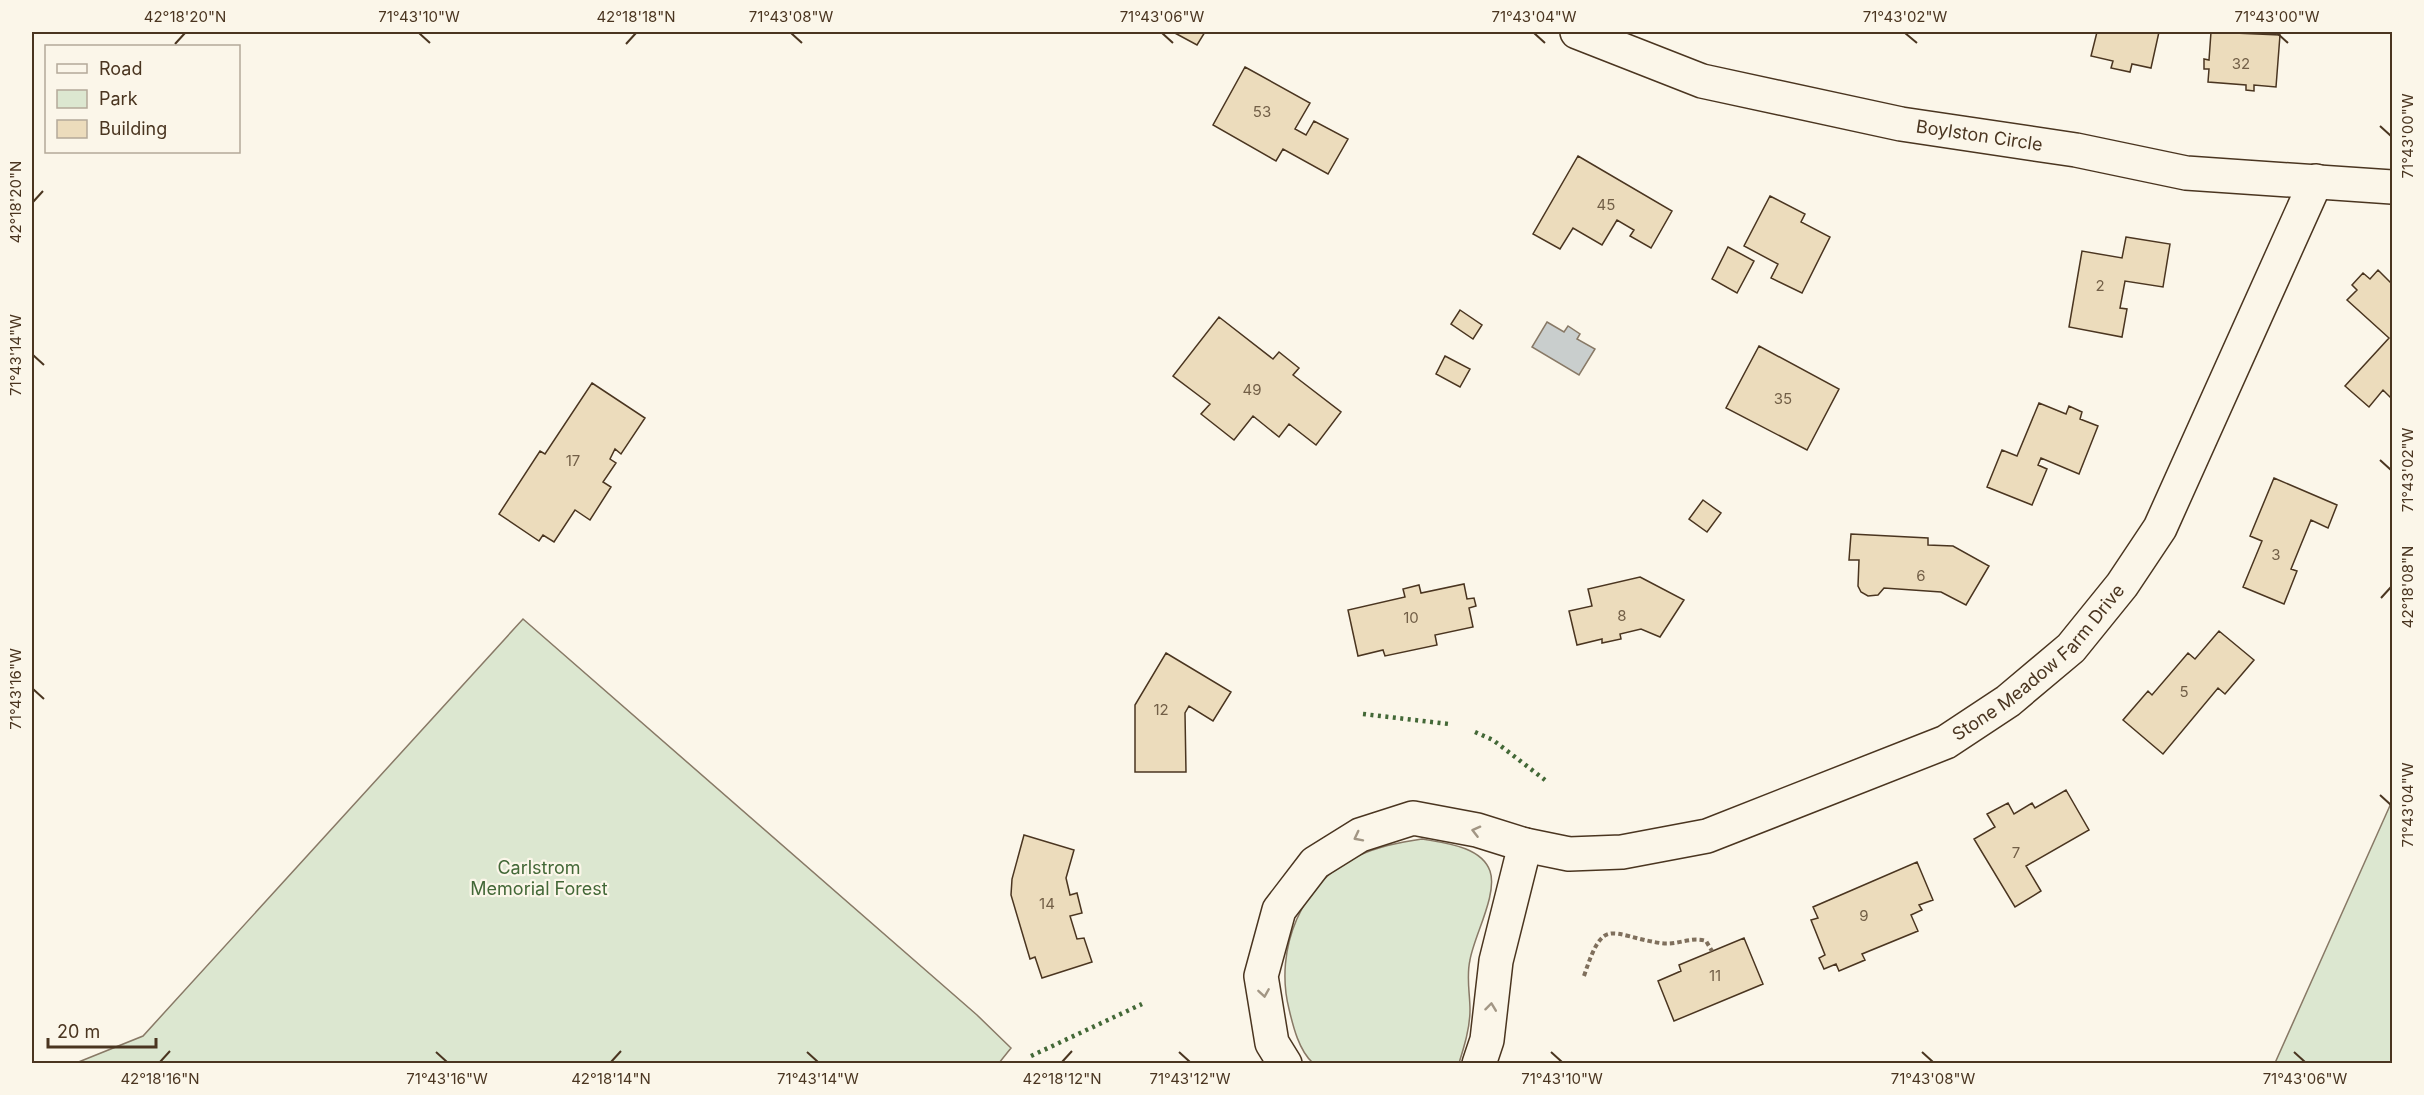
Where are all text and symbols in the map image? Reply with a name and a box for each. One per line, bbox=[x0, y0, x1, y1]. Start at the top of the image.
text: 42°18'20"N bbox=[144, 7, 226, 26]
text: 71°43'10"W bbox=[378, 7, 460, 26]
text: 42°18'18"N bbox=[596, 7, 676, 26]
text: 71°43'08"W bbox=[749, 7, 834, 26]
text: 71°43'06"W bbox=[1120, 7, 1205, 26]
text: 71°43'04"W bbox=[1491, 7, 1577, 26]
text: 71°43'02"W bbox=[1863, 7, 1948, 26]
text: 71°43'00"W bbox=[2235, 7, 2320, 26]
legend bbox=[45, 45, 240, 153]
house number: 32 bbox=[2232, 54, 2250, 73]
text: Road bbox=[99, 58, 142, 79]
text: Park bbox=[99, 88, 138, 109]
text: 71°43'00"W bbox=[2398, 93, 2417, 178]
house number: 53 bbox=[1253, 102, 1271, 121]
street label: Boylston Circle bbox=[1915, 115, 2044, 155]
text: Building bbox=[99, 118, 167, 139]
text: 42°18'20"N bbox=[6, 161, 25, 243]
house number: 45 bbox=[1597, 195, 1615, 214]
house number: 2 bbox=[2095, 276, 2105, 295]
text: 71°43'14"W bbox=[6, 314, 25, 396]
house number: 49 bbox=[1243, 380, 1262, 399]
house number: 35 bbox=[1774, 389, 1792, 408]
text: 71°43'02"W bbox=[2398, 427, 2417, 512]
house number: 17 bbox=[566, 451, 580, 470]
house number: 3 bbox=[2271, 545, 2281, 564]
text: 42°18'08"N bbox=[2398, 546, 2417, 628]
house number: 6 bbox=[1916, 566, 1926, 585]
street label: Stone Meadow Farm Drive bbox=[1948, 580, 2128, 745]
house number: 8 bbox=[1617, 606, 1627, 625]
house number: 10 bbox=[1403, 608, 1419, 627]
text: 71°43'16"W bbox=[6, 648, 25, 730]
house number: 5 bbox=[2179, 682, 2189, 701]
house number: 12 bbox=[1153, 700, 1169, 719]
text: 71°43'04"W bbox=[2398, 762, 2417, 848]
one-way arrow bbox=[1471, 825, 1481, 838]
one-way arrow bbox=[1354, 830, 1364, 841]
house number: 7 bbox=[2012, 843, 2020, 862]
park label: Carlstrom Memorial Forest bbox=[470, 857, 608, 899]
house number: 14 bbox=[1039, 894, 1055, 913]
house number: 9 bbox=[1859, 906, 1869, 925]
house number: 11 bbox=[1709, 966, 1721, 985]
one-way arrow bbox=[1257, 988, 1270, 998]
one-way arrow bbox=[1484, 1002, 1497, 1011]
scale bar bbox=[48, 1011, 156, 1049]
text: 20 m bbox=[57, 1021, 100, 1042]
text: 42°18'16"N bbox=[120, 1069, 200, 1088]
text: 71°43'16"W bbox=[406, 1069, 488, 1088]
text: 42°18'14"N bbox=[571, 1069, 651, 1088]
text: 71°43'14"W bbox=[777, 1069, 859, 1088]
text: 42°18'12"N bbox=[1022, 1069, 1102, 1088]
text: 71°43'12"W bbox=[1149, 1069, 1231, 1088]
text: 71°43'10"W bbox=[1521, 1069, 1603, 1088]
text: 71°43'08"W bbox=[1891, 1069, 1976, 1088]
text: 71°43'06"W bbox=[2263, 1069, 2348, 1088]

